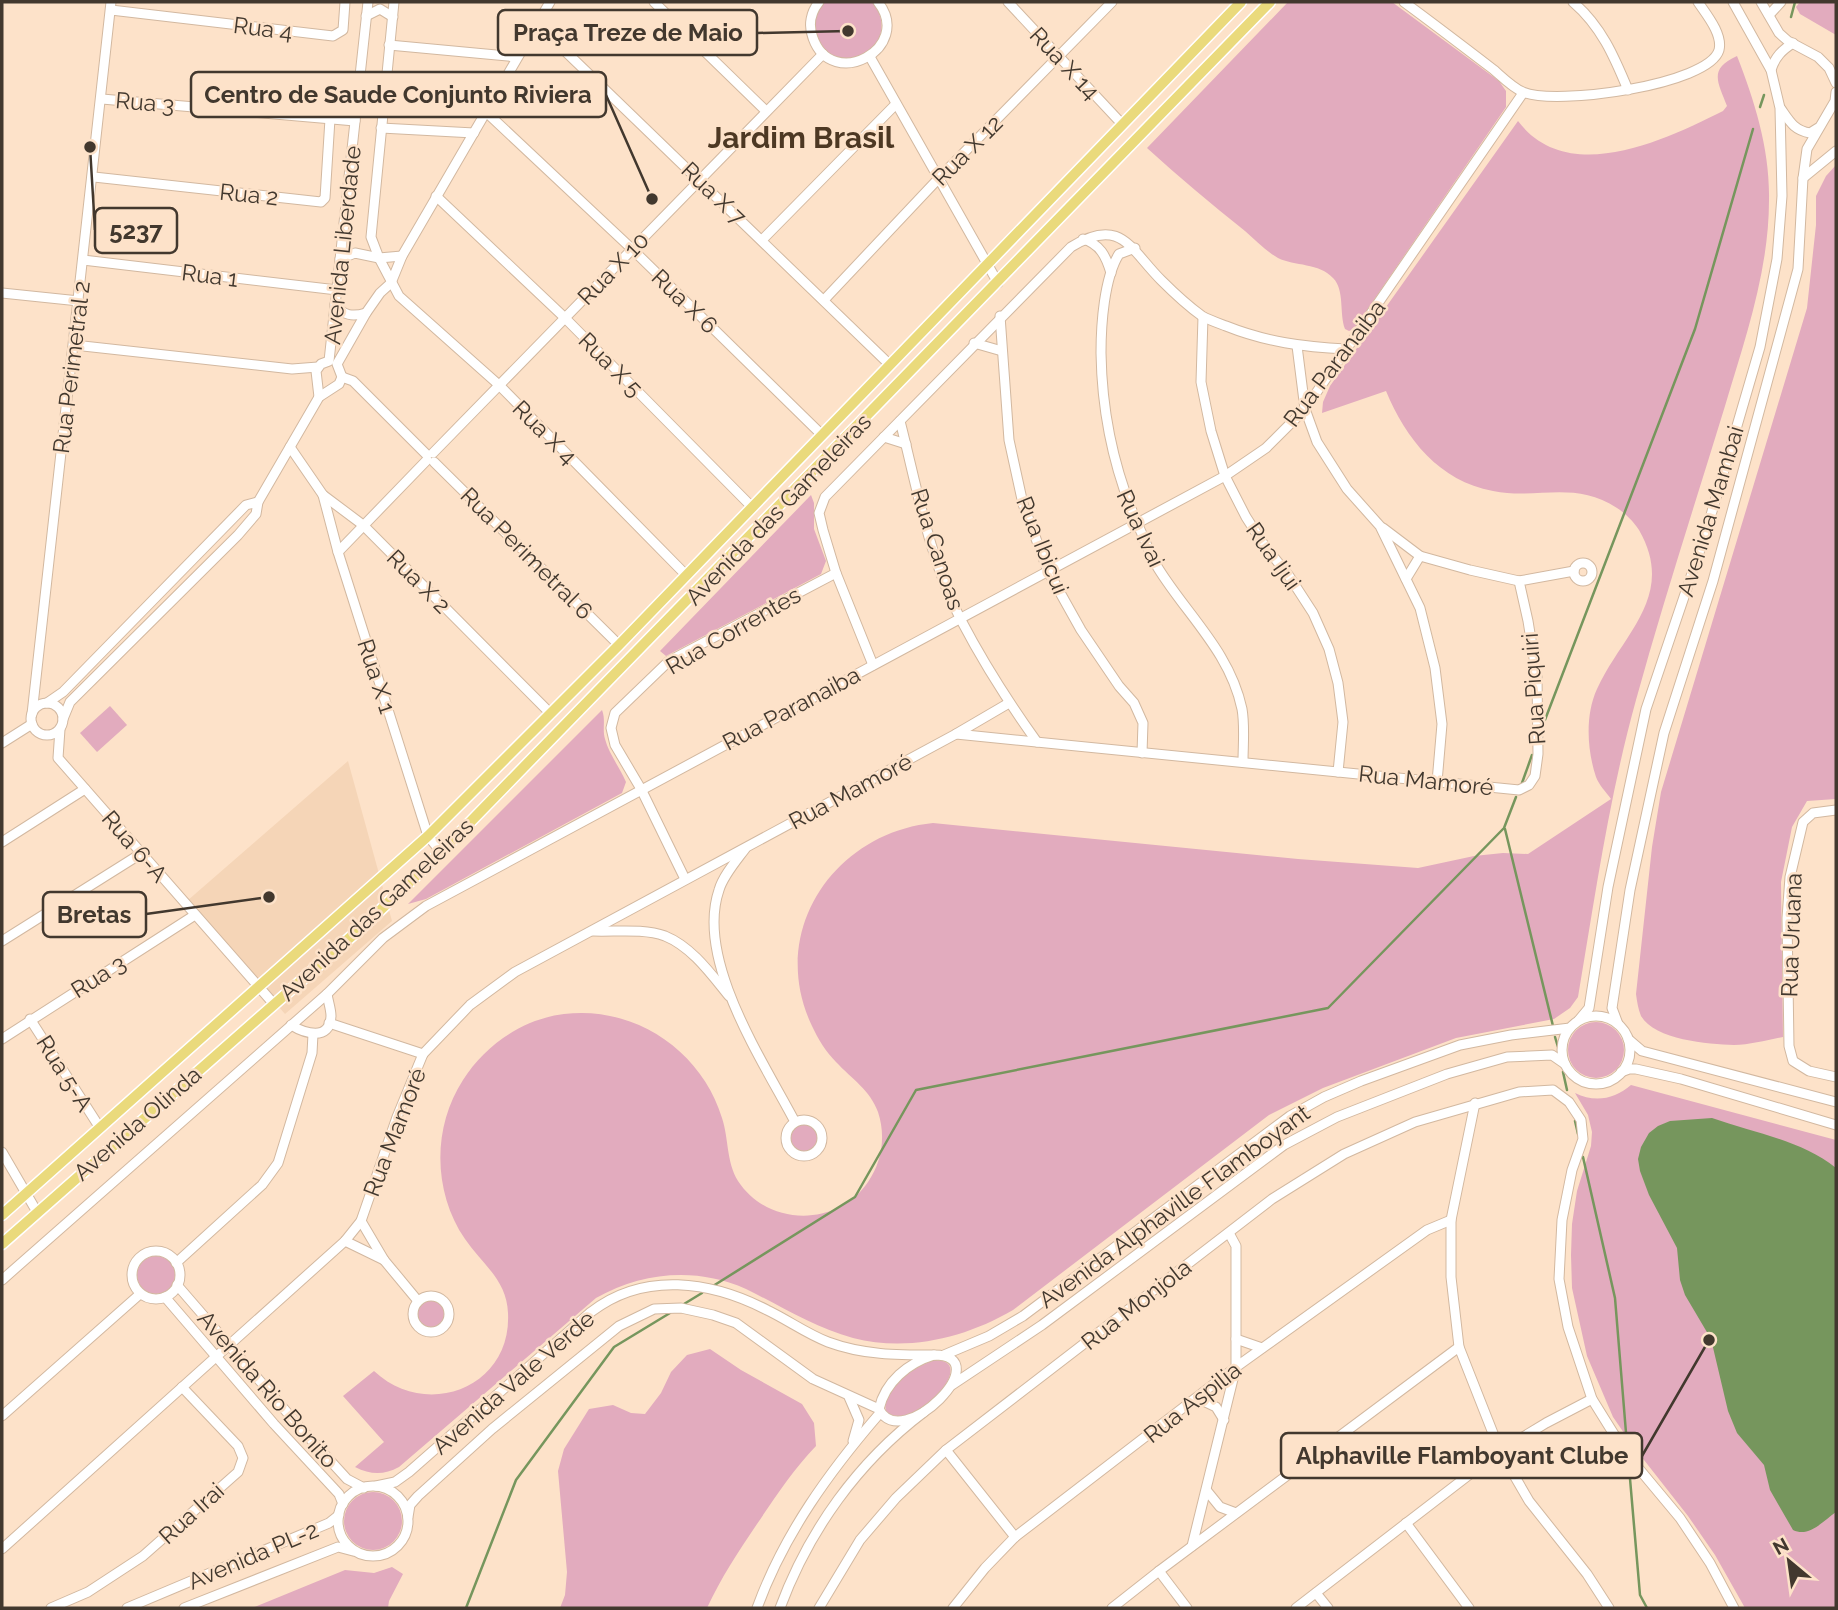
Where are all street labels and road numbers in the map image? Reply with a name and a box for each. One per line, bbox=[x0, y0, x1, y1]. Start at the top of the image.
street label: Rua 4 bbox=[232, 11, 294, 45]
street label: Rua X 14 bbox=[1025, 21, 1105, 105]
street label: Rua 3 bbox=[114, 86, 176, 118]
street label: Rua X 12 bbox=[926, 109, 1008, 191]
street label: Avenida Liberdade bbox=[318, 144, 366, 346]
street label: Rua X 7 bbox=[676, 156, 752, 231]
street label: Rua 2 bbox=[218, 177, 280, 211]
street label: Rua X 10 bbox=[572, 226, 654, 310]
street label: Rua 1 bbox=[180, 258, 240, 292]
street label: Rua X 6 bbox=[647, 263, 723, 339]
street label: Rua Perimetral 2 bbox=[47, 279, 95, 455]
street label: Rua Paranaiba bbox=[1278, 294, 1390, 432]
street label: Rua X 5 bbox=[573, 326, 649, 402]
street label: Rua X 4 bbox=[507, 394, 583, 470]
street label: Avenida das Gameleiras bbox=[680, 408, 876, 610]
street label: Avenida Mambai bbox=[1671, 423, 1749, 599]
street label: Rua Perimetral 6 bbox=[455, 481, 599, 625]
street label: Rua Canoas bbox=[906, 485, 970, 613]
street label: Rua Ivai bbox=[1111, 485, 1171, 571]
street label: Rua Ibicui bbox=[1011, 492, 1075, 598]
street label: Rua Ijui bbox=[1241, 517, 1307, 595]
street label: Rua X 2 bbox=[382, 544, 456, 618]
street label: Rua Correntes bbox=[661, 581, 805, 679]
street label: Rua Piquiri bbox=[1516, 632, 1550, 746]
street label: Rua X 1 bbox=[352, 635, 402, 717]
street label: Rua Paranaiba bbox=[718, 660, 864, 756]
street label: Rua Mamoré bbox=[784, 747, 916, 835]
street label: Rua Mamoré bbox=[1357, 759, 1495, 801]
street label: Rua 6-A bbox=[97, 805, 174, 888]
street label: Avenida das Gameleiras bbox=[273, 812, 479, 1006]
street label: Rua Uruana bbox=[1775, 872, 1807, 998]
street label: Rua 3 bbox=[66, 949, 130, 1003]
street label: Rua 5-A bbox=[31, 1030, 99, 1116]
street label: Avenida Olinda bbox=[68, 1060, 206, 1186]
street label: Rua Mamoré bbox=[357, 1064, 431, 1200]
street label: Avenida Alphaville Flamboyant bbox=[1033, 1099, 1315, 1313]
street label: Rua Monjola bbox=[1076, 1253, 1196, 1355]
street label: Avenida Vale Verde bbox=[427, 1304, 599, 1460]
street label: Avenida Rio Bonito bbox=[192, 1305, 344, 1473]
street label: Rua Aspilia bbox=[1138, 1356, 1246, 1448]
street label: Rua Irai bbox=[153, 1477, 229, 1549]
street label: Avenida PL-2 bbox=[184, 1515, 322, 1595]

